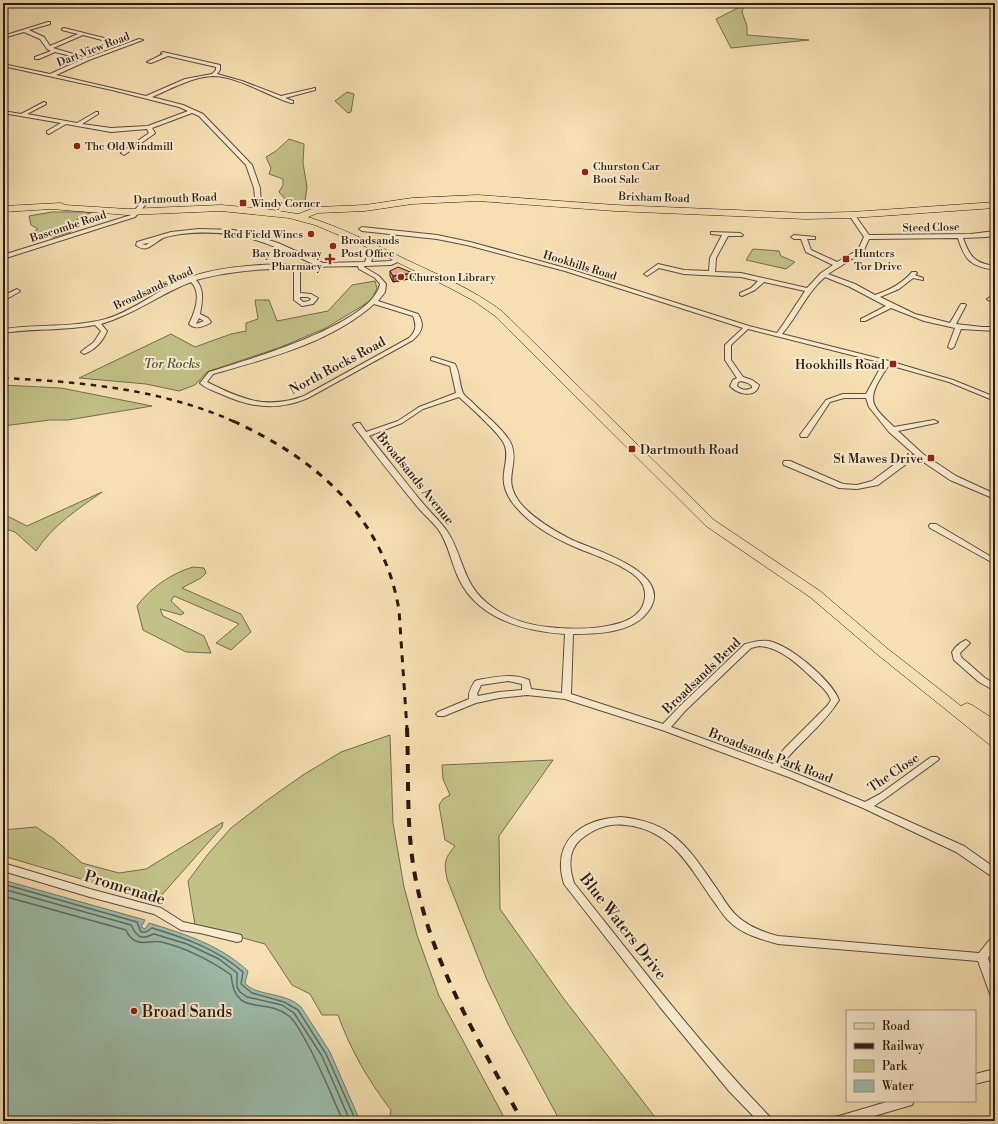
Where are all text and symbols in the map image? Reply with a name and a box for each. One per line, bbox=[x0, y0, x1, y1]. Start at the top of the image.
street label: Dart View Road bbox=[55, 29, 133, 70]
place label: The Old Windmill bbox=[85, 140, 174, 154]
marker: The Old Windmill bbox=[72, 141, 82, 151]
place label: Churston Car Boot Sale bbox=[592, 160, 660, 187]
marker: Churston Car Boot Sale bbox=[580, 167, 590, 177]
street label: Brixham Road bbox=[617, 190, 691, 206]
street label: Dartmouth Road bbox=[133, 191, 218, 207]
place label: Windy Corner bbox=[250, 197, 321, 211]
marker: Windy Corner bbox=[238, 198, 248, 208]
street label: Bascombe Road bbox=[28, 208, 109, 246]
street label: Steed Close bbox=[902, 220, 960, 235]
place label: Red Field Wines bbox=[223, 228, 303, 242]
marker: Red Field Wines bbox=[306, 229, 316, 239]
place label: Broadsands Post Office bbox=[340, 234, 400, 261]
marker: Broadsands Post Office bbox=[328, 241, 338, 251]
place label: Bay Broadway Pharmacy bbox=[251, 247, 323, 274]
place label: Hunters Tor Drive bbox=[854, 247, 902, 274]
street label: Hookhills Road bbox=[541, 248, 619, 284]
marker: Bay Broadway Pharmacy bbox=[325, 254, 335, 264]
marker: Hunters Tor Drive bbox=[841, 254, 851, 264]
street label: Broadsands Road bbox=[111, 264, 196, 314]
place label: Churston Library bbox=[409, 271, 496, 285]
marker: Churston Library bbox=[396, 272, 406, 282]
street label: North Rocks Road bbox=[287, 334, 389, 398]
park label: Tor Rocks bbox=[144, 356, 200, 372]
place label: Hookhills Road bbox=[795, 357, 886, 373]
marker: Hookhills Road bbox=[888, 359, 898, 369]
street label: Broadsands Avenue bbox=[372, 428, 458, 528]
place label: Dartmouth Road bbox=[640, 442, 739, 458]
marker: Dartmouth Road bbox=[627, 444, 637, 454]
place label: St Mawes Drive bbox=[833, 451, 923, 467]
marker: St Mawes Drive bbox=[926, 453, 936, 463]
street label: Broadsands Bend bbox=[659, 634, 745, 718]
street label: Broadsands Park Road bbox=[705, 725, 835, 787]
street label: The Close bbox=[865, 750, 923, 796]
street label: Promenade bbox=[82, 866, 168, 910]
street label: Blue Waters Drive bbox=[575, 869, 671, 984]
place label: Broad Sands bbox=[141, 1002, 232, 1022]
marker: Broad Sands bbox=[129, 1006, 139, 1016]
legend bbox=[846, 1010, 976, 1102]
text: Road bbox=[882, 1019, 910, 1034]
text: Railway bbox=[882, 1039, 924, 1054]
text: Park bbox=[882, 1059, 908, 1074]
text: Water bbox=[881, 1079, 914, 1094]

